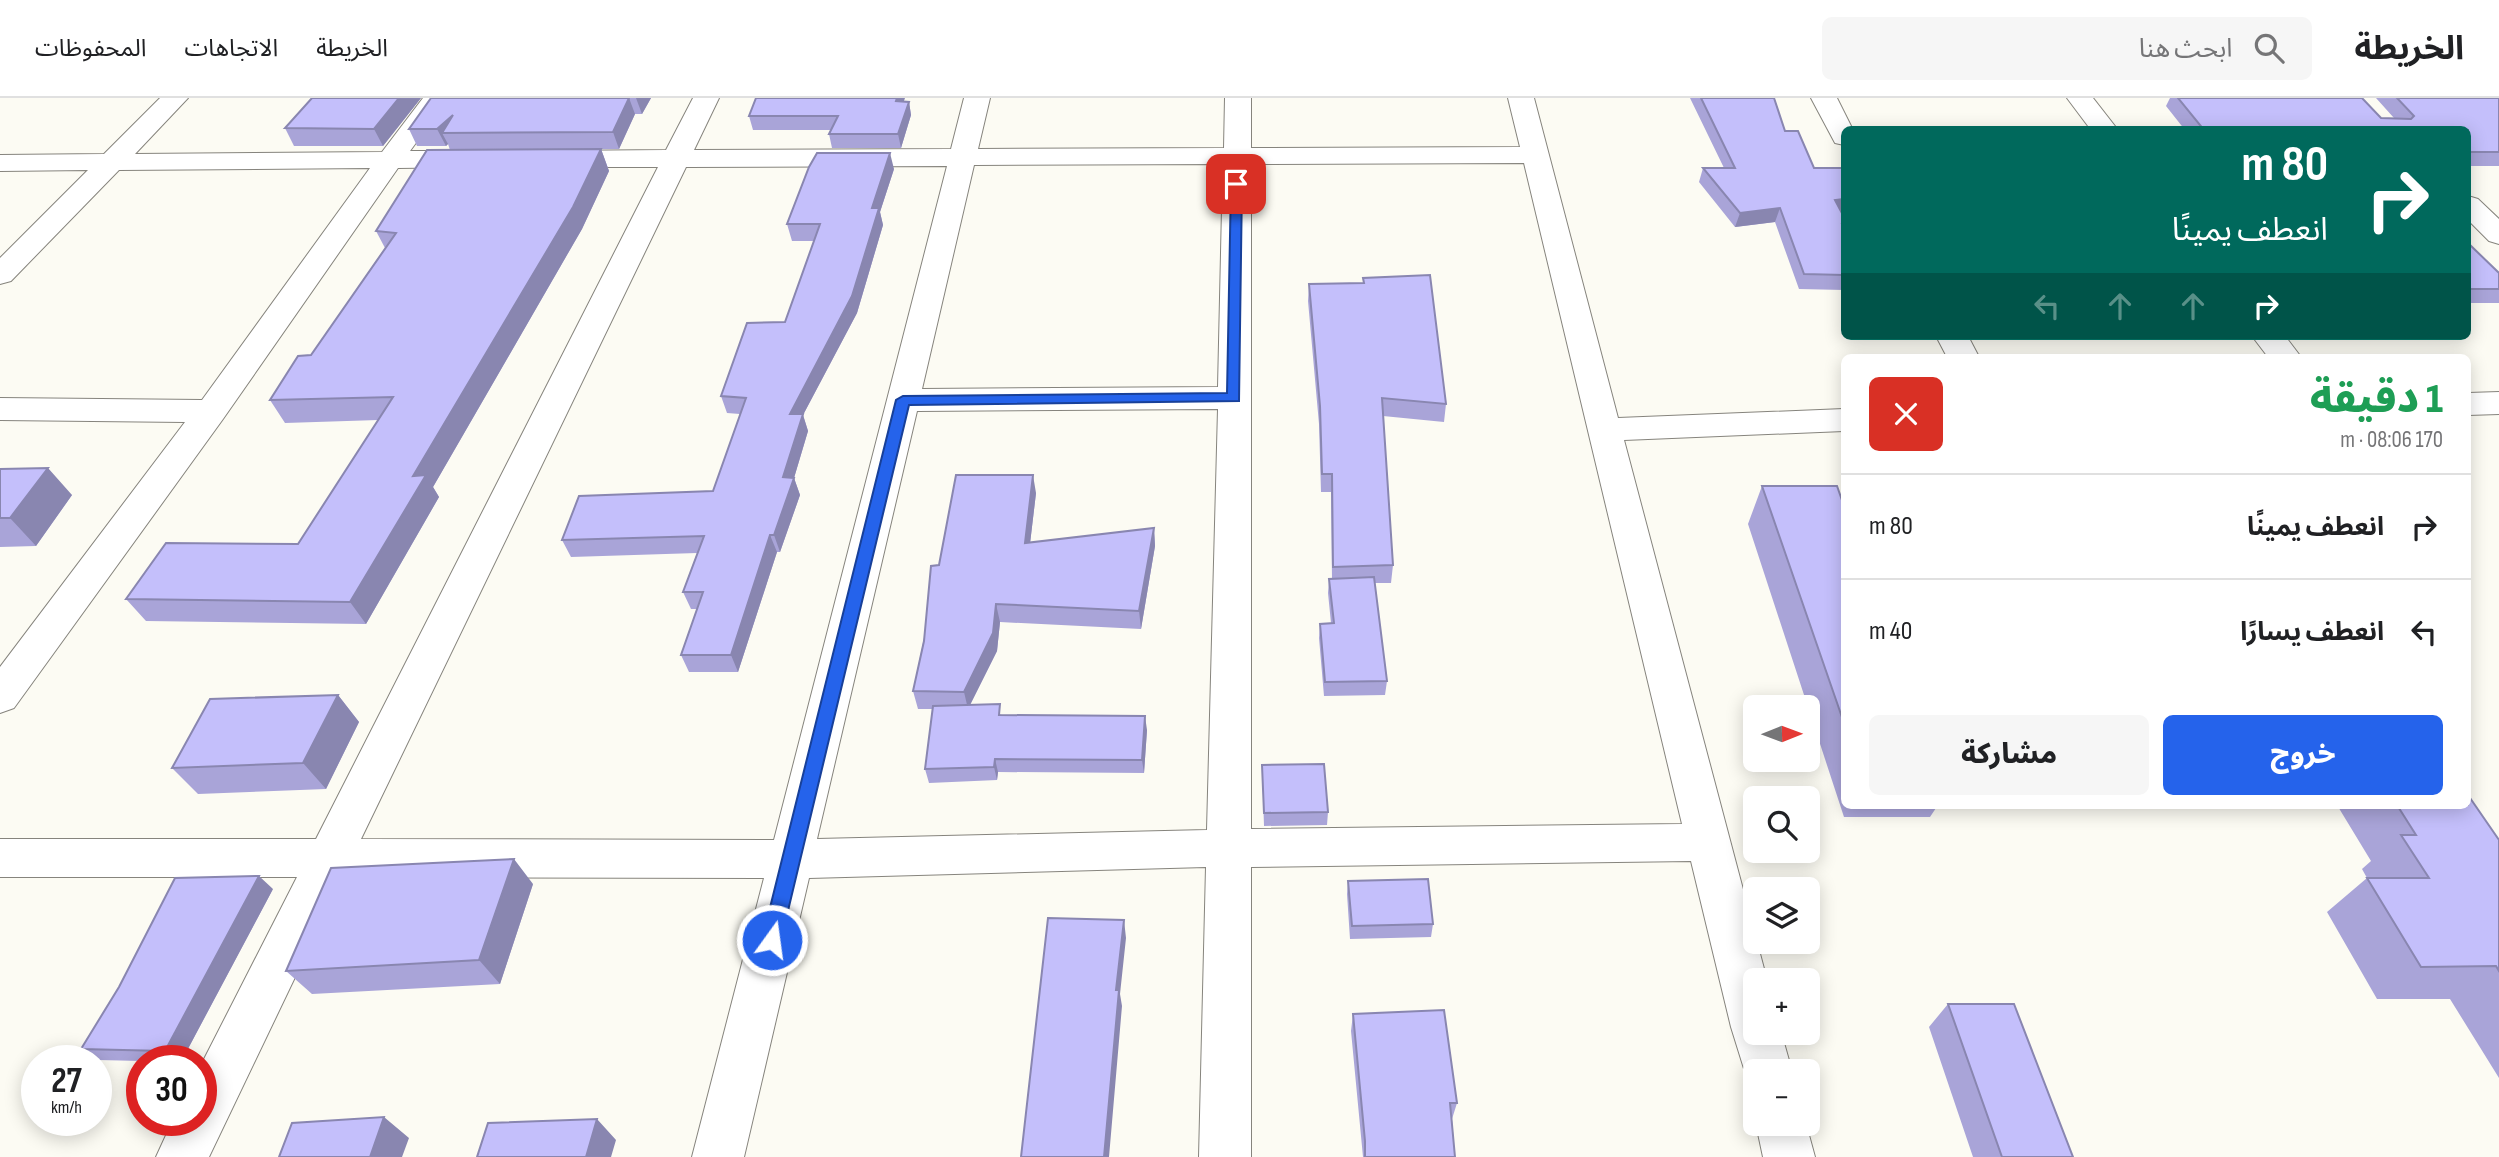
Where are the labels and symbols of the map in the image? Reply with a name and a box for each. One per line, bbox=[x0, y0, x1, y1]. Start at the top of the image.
pin bbox=[1206, 154, 1266, 214]
north arrow bbox=[1743, 695, 1820, 772]
position arrow bbox=[735, 903, 809, 977]
speed limit sign: 30 bbox=[126, 1045, 217, 1136]

